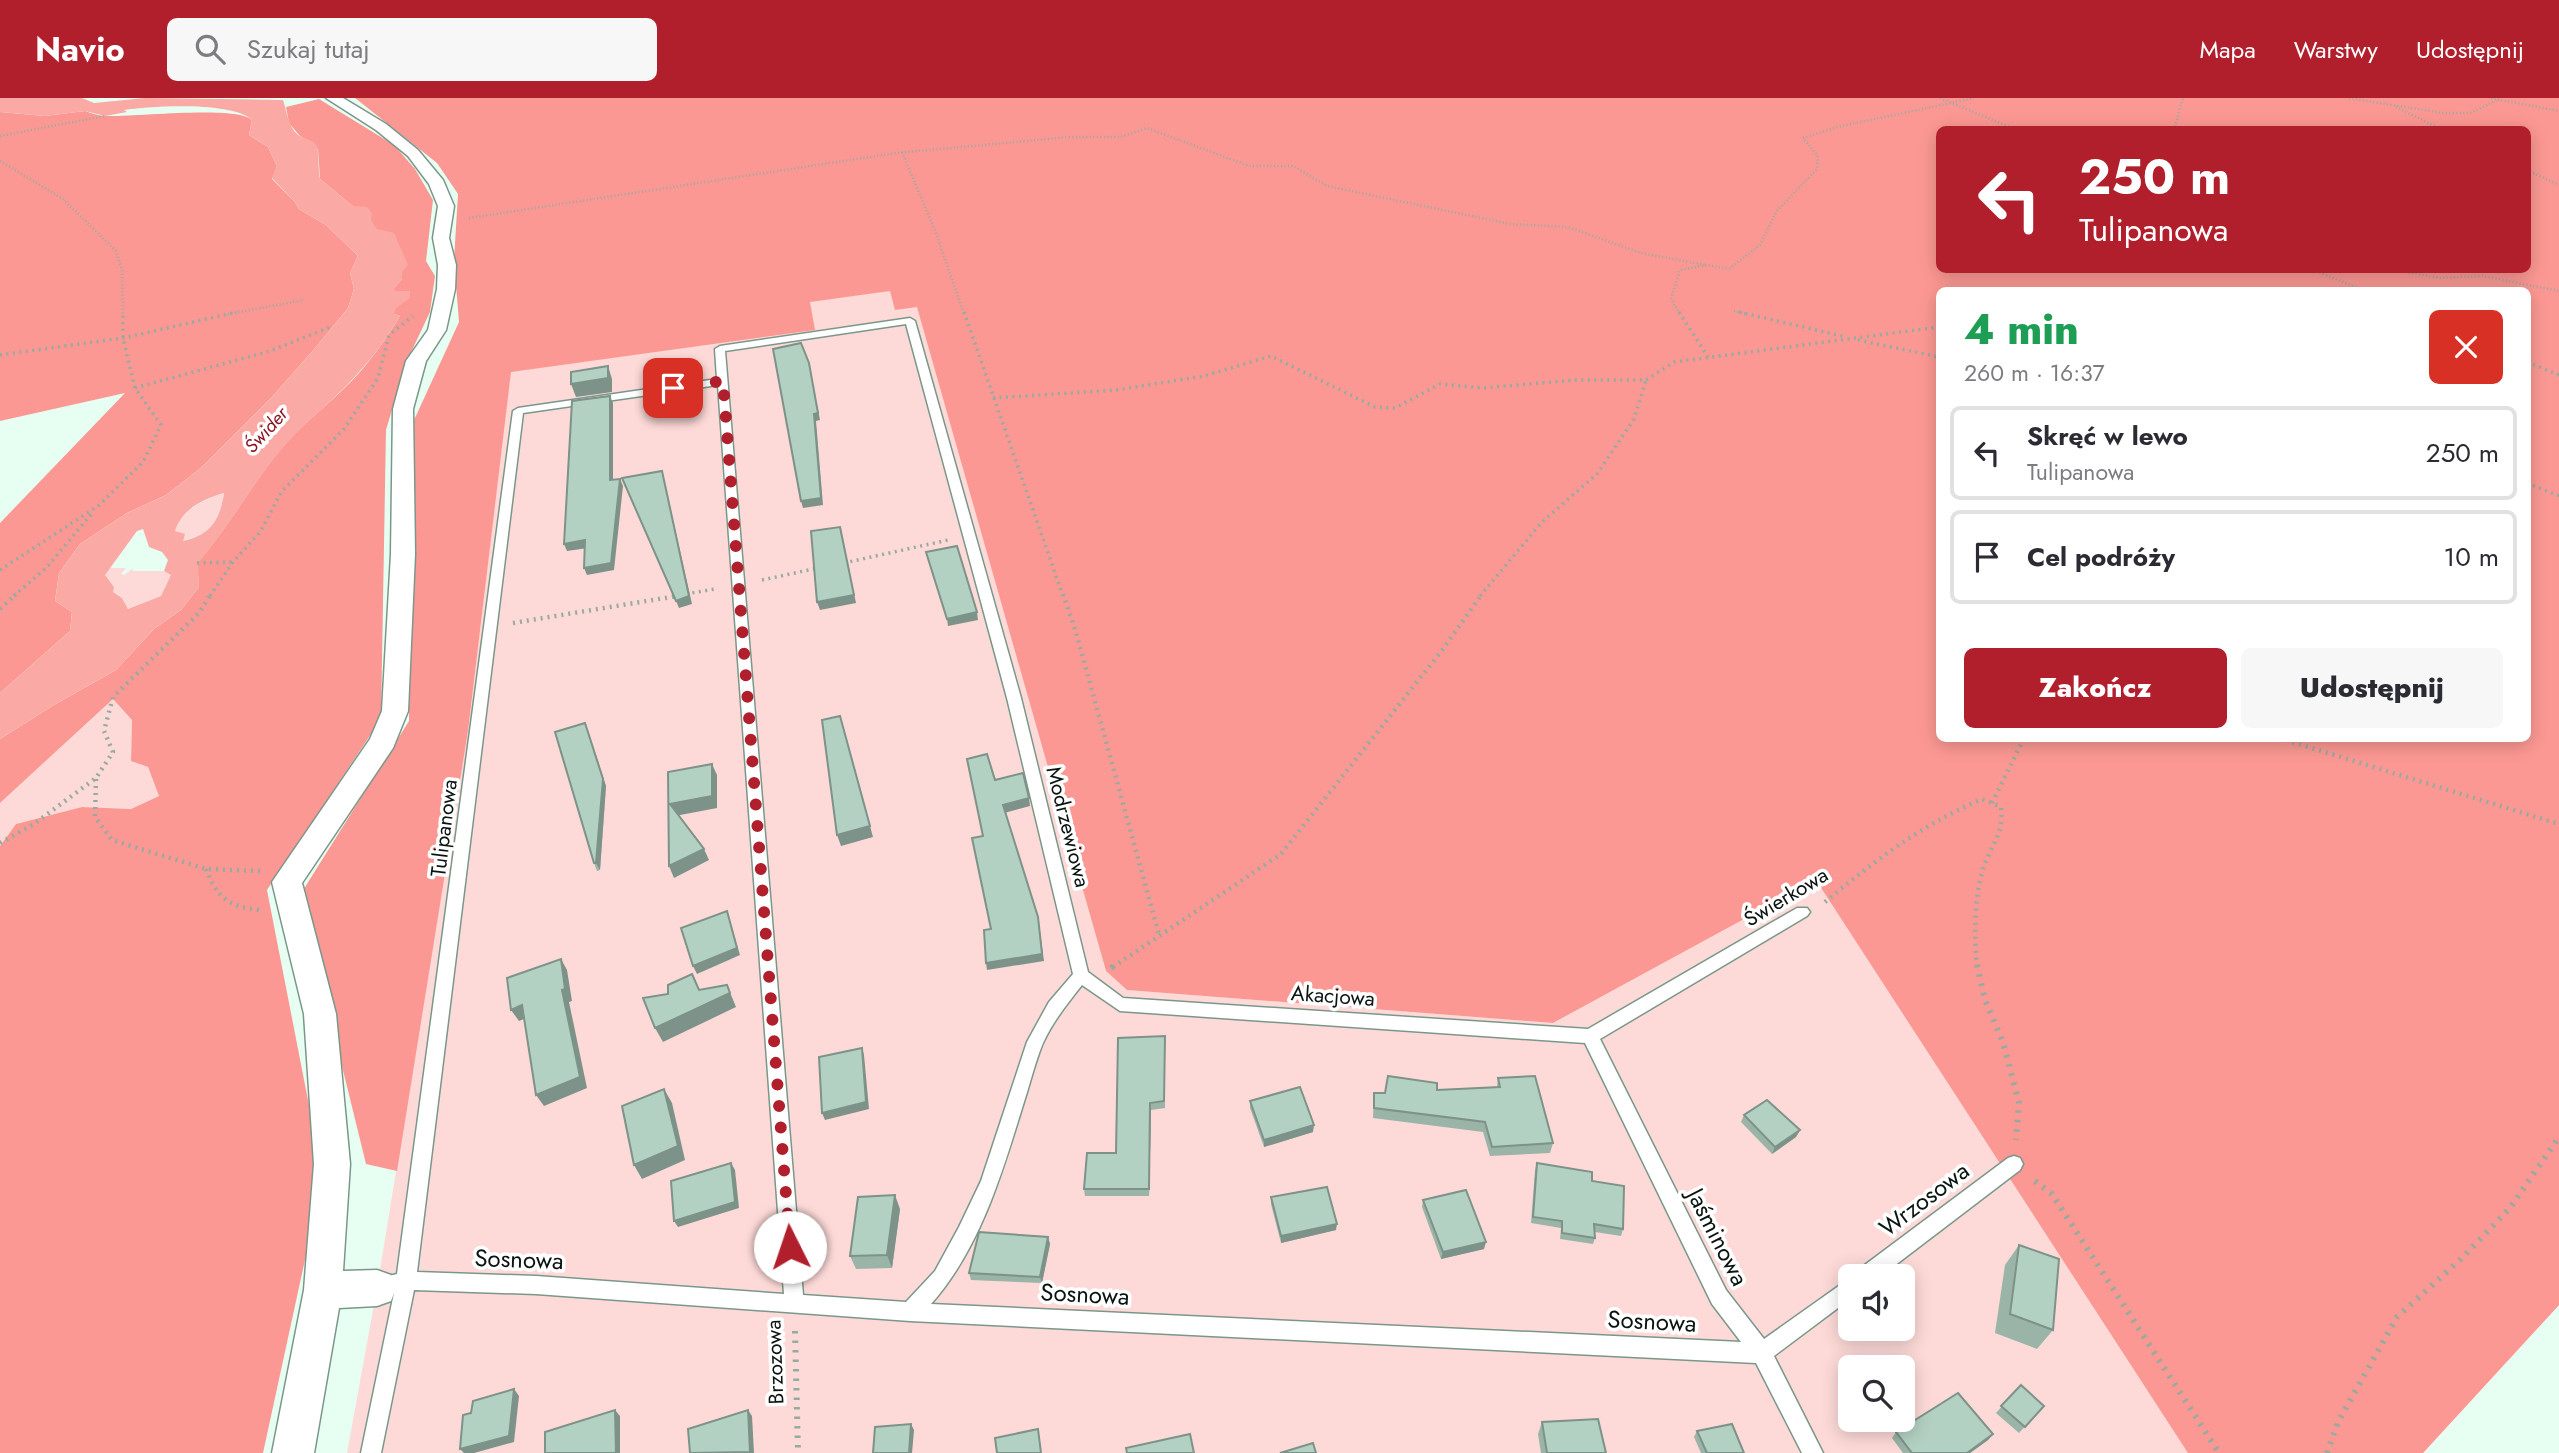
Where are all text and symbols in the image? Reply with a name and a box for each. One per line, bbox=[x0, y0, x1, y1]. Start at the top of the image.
search box bbox=[167, 18, 657, 81]
text: Navio bbox=[35, 26, 125, 73]
icon: search bbox=[191, 30, 229, 68]
text: Szukaj tutaj bbox=[247, 30, 370, 68]
text: Mapa bbox=[2199, 32, 2256, 67]
text: Warstwy bbox=[2294, 32, 2378, 67]
text: Udostępnij bbox=[2416, 32, 2524, 67]
text: 250 m bbox=[2079, 142, 2230, 212]
icon: left bbox=[1964, 154, 2055, 245]
text: Tulipanowa bbox=[2079, 207, 2228, 253]
text: 4 min bbox=[1964, 299, 2079, 360]
button: close bbox=[2429, 310, 2503, 384]
text: 260 m · 16:37 bbox=[1964, 356, 2104, 390]
pin bbox=[643, 358, 703, 418]
icon: arrive bbox=[654, 369, 692, 407]
water label: Świder bbox=[238, 400, 295, 459]
text: Skręć w lewo bbox=[2027, 417, 2188, 455]
icon: left bbox=[1968, 434, 2006, 472]
text: 250 m bbox=[2426, 434, 2499, 472]
text: Tulipanowa bbox=[2027, 455, 2134, 489]
icon: arrive bbox=[1968, 538, 2006, 576]
text: Cel podróży bbox=[2027, 538, 2175, 576]
text: 10 m bbox=[2444, 538, 2499, 576]
button: Zakończ bbox=[1964, 648, 2227, 728]
button: Udostępnij bbox=[2241, 648, 2503, 728]
street label: Modrzewiowa bbox=[1039, 764, 1097, 890]
street label: Tulipanowa bbox=[423, 778, 465, 878]
street label: Świerkowa bbox=[1738, 860, 1834, 934]
street label: Akacjowa bbox=[1290, 978, 1376, 1014]
street label: Wrzosowa bbox=[1871, 1153, 1977, 1245]
street label: Jaśminowa bbox=[1677, 1180, 1757, 1292]
position arrow bbox=[753, 1210, 827, 1284]
street label: Sosnowa bbox=[474, 1240, 564, 1278]
map controls bbox=[1838, 1264, 1915, 1432]
button: sound bbox=[1838, 1264, 1915, 1341]
street label: Sosnowa bbox=[1040, 1274, 1130, 1314]
street label: Sosnowa bbox=[1607, 1301, 1697, 1341]
street label: Brzozowa bbox=[759, 1319, 791, 1405]
button: search bbox=[1838, 1355, 1915, 1432]

